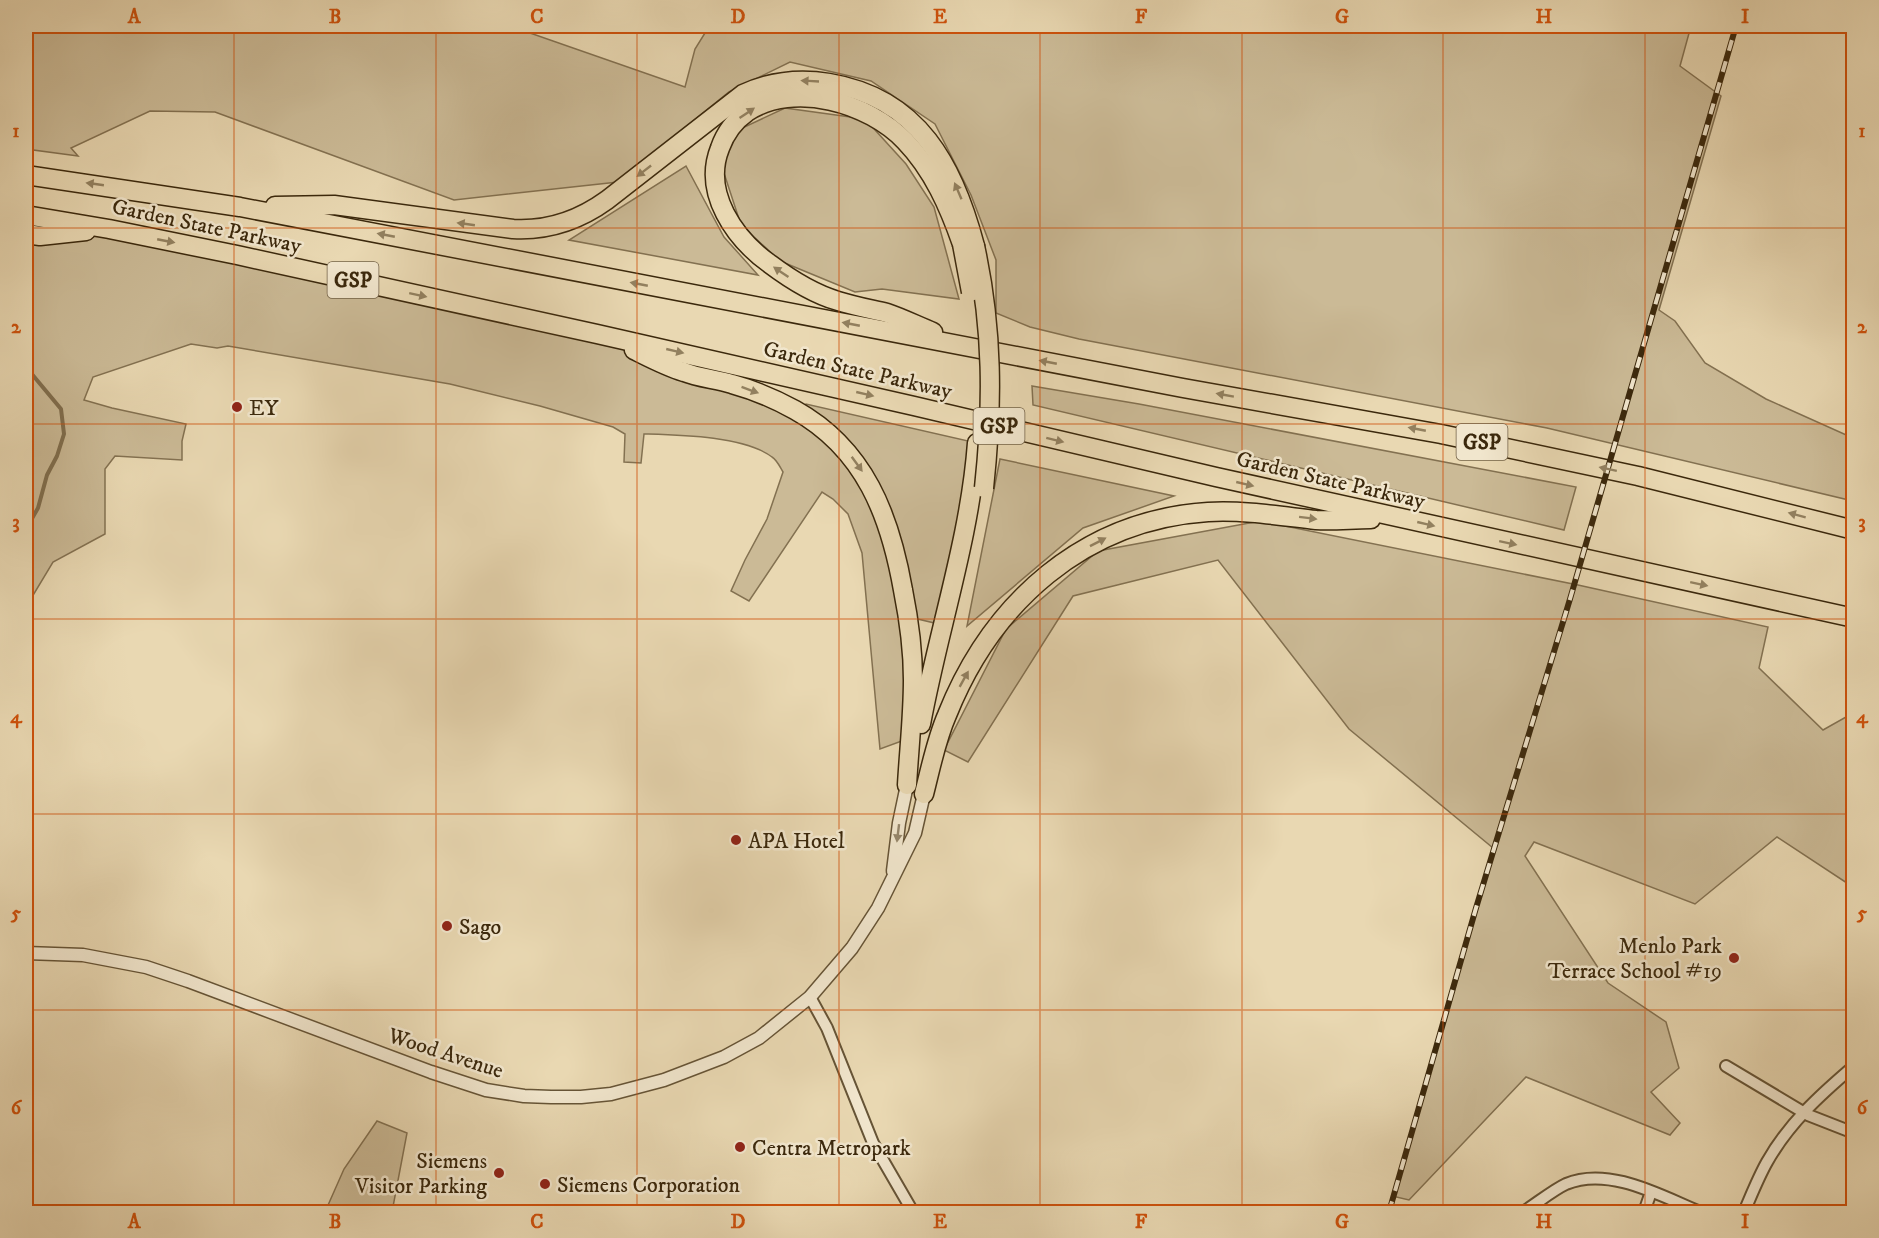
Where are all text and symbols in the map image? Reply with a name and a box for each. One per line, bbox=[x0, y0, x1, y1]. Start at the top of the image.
text: A bbox=[127, 5, 142, 30]
text: B bbox=[329, 5, 341, 30]
text: C bbox=[530, 5, 544, 30]
text: D bbox=[731, 5, 746, 30]
text: E bbox=[933, 5, 947, 30]
text: F bbox=[1135, 5, 1148, 30]
text: G bbox=[1335, 5, 1349, 30]
text: H bbox=[1536, 5, 1553, 30]
text: I bbox=[1741, 5, 1749, 30]
one-way arrow bbox=[800, 76, 819, 86]
one-way arrow bbox=[739, 107, 755, 119]
text: 1 bbox=[12, 119, 20, 144]
text: 1 bbox=[1858, 119, 1866, 144]
one-way arrow bbox=[636, 165, 652, 178]
one-way arrow bbox=[85, 180, 104, 189]
one-way arrow bbox=[953, 182, 962, 199]
street label: Garden State Parkway bbox=[110, 193, 304, 260]
one-way arrow bbox=[456, 219, 475, 228]
one-way arrow bbox=[376, 230, 395, 239]
one-way arrow bbox=[157, 237, 176, 246]
road number: GSP bbox=[328, 262, 378, 298]
one-way arrow bbox=[773, 266, 789, 277]
one-way arrow bbox=[630, 279, 649, 288]
one-way arrow bbox=[409, 290, 428, 300]
text: 2 bbox=[11, 315, 22, 340]
text: 2 bbox=[1857, 315, 1868, 340]
one-way arrow bbox=[842, 320, 861, 329]
street label: Garden State Parkway bbox=[761, 336, 955, 405]
one-way arrow bbox=[665, 347, 684, 357]
one-way arrow bbox=[1039, 357, 1058, 366]
one-way arrow bbox=[741, 385, 759, 395]
one-way arrow bbox=[856, 390, 874, 400]
one-way arrow bbox=[1215, 390, 1234, 399]
place label: EY bbox=[249, 395, 280, 422]
marker: EY bbox=[230, 400, 244, 414]
road number: GSP bbox=[974, 408, 1024, 444]
road number: GSP bbox=[1456, 424, 1508, 460]
one-way arrow bbox=[1407, 425, 1426, 434]
one-way arrow bbox=[1045, 435, 1064, 445]
street label: Garden State Parkway bbox=[1234, 446, 1428, 515]
one-way arrow bbox=[851, 456, 863, 472]
one-way arrow bbox=[1598, 464, 1617, 473]
one-way arrow bbox=[1235, 480, 1254, 489]
text: 3 bbox=[12, 510, 20, 535]
one-way arrow bbox=[1788, 510, 1806, 519]
text: 3 bbox=[1858, 510, 1866, 535]
one-way arrow bbox=[1299, 514, 1318, 523]
one-way arrow bbox=[1417, 520, 1435, 530]
one-way arrow bbox=[1089, 537, 1106, 547]
one-way arrow bbox=[1499, 538, 1518, 548]
one-way arrow bbox=[1690, 580, 1708, 590]
one-way arrow bbox=[959, 671, 969, 688]
text: 4 bbox=[10, 705, 23, 730]
text: 4 bbox=[1856, 705, 1869, 730]
one-way arrow bbox=[893, 823, 902, 842]
place label: APA Hotel bbox=[748, 828, 845, 855]
marker: APA Hotel bbox=[729, 833, 743, 847]
text: 5 bbox=[10, 901, 21, 926]
text: 5 bbox=[1856, 901, 1867, 926]
place label: Sago bbox=[459, 914, 501, 941]
marker: Sago bbox=[440, 919, 454, 933]
place label: Menlo Park Terrace School #19 bbox=[1548, 933, 1722, 985]
marker: Menlo Park Terrace School #19 bbox=[1727, 951, 1741, 965]
street label: Wood Avenue bbox=[384, 1022, 507, 1085]
text: 6 bbox=[11, 1096, 23, 1121]
text: 6 bbox=[1857, 1096, 1869, 1121]
place label: Centra Metropark bbox=[752, 1135, 911, 1162]
marker: Centra Metropark bbox=[733, 1140, 747, 1154]
place label: Siemens Visitor Parking bbox=[354, 1148, 487, 1200]
marker: Siemens Visitor Parking bbox=[492, 1166, 506, 1180]
place label: Siemens Corporation bbox=[557, 1172, 740, 1199]
marker: Siemens Corporation bbox=[538, 1177, 552, 1191]
text: A bbox=[127, 1210, 142, 1235]
text: B bbox=[329, 1210, 341, 1235]
text: C bbox=[530, 1210, 544, 1235]
text: D bbox=[731, 1210, 746, 1235]
text: E bbox=[933, 1210, 947, 1235]
text: F bbox=[1135, 1210, 1148, 1235]
text: G bbox=[1335, 1210, 1349, 1235]
text: H bbox=[1536, 1210, 1553, 1235]
text: I bbox=[1741, 1210, 1749, 1235]

